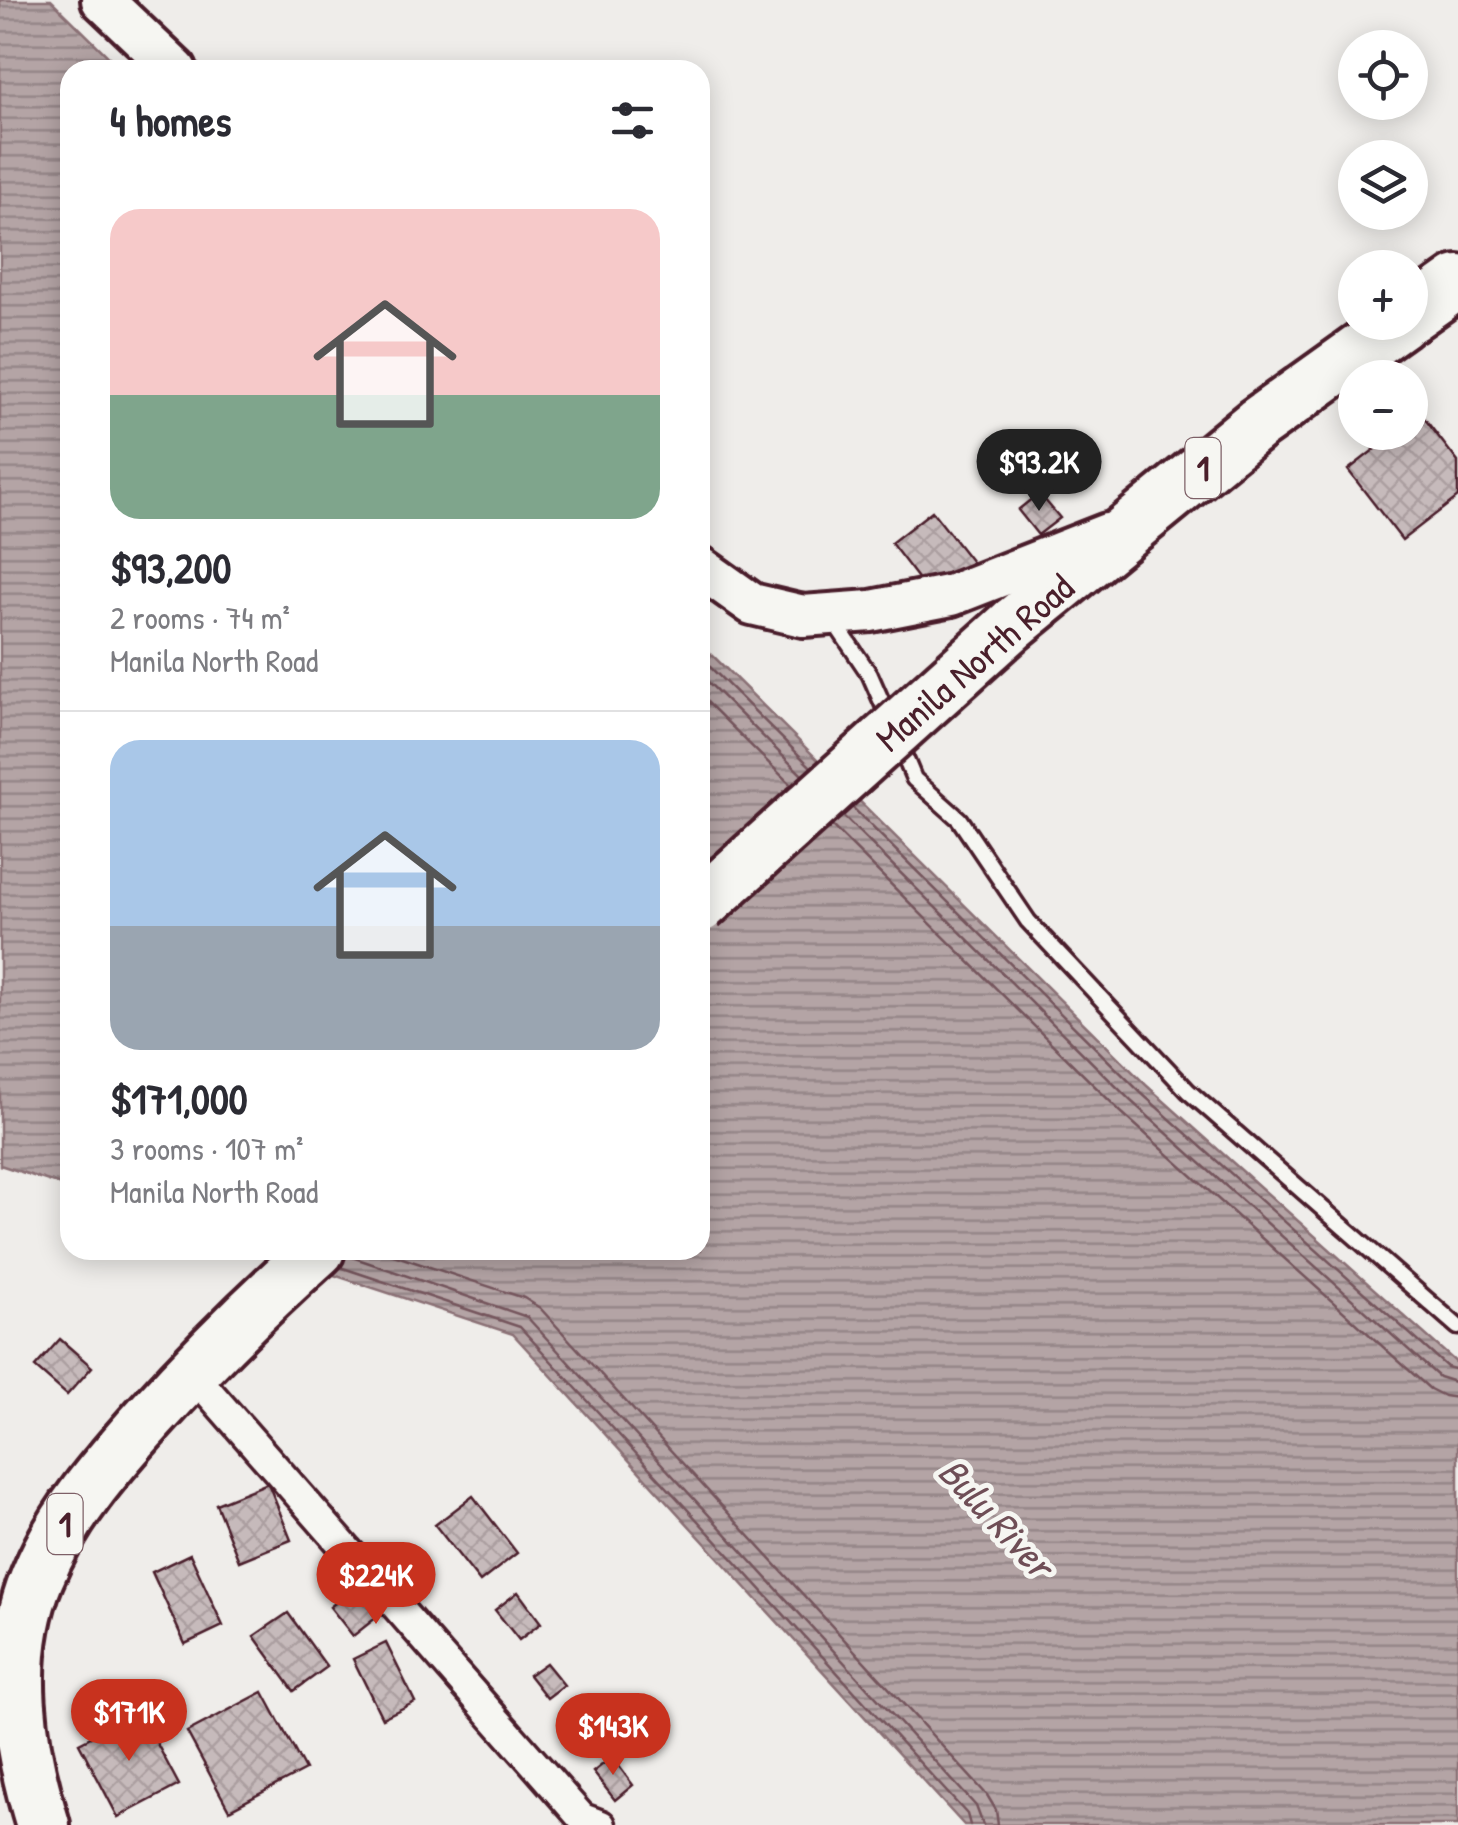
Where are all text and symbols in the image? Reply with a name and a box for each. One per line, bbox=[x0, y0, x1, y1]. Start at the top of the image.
map controls bbox=[1338, 30, 1428, 450]
button: locate bbox=[1338, 30, 1428, 120]
text: 4 homes bbox=[110, 92, 231, 149]
icon: filters bbox=[605, 93, 660, 148]
button: layers bbox=[1338, 140, 1428, 230]
button: + bbox=[1338, 250, 1428, 340]
icon: home bbox=[295, 274, 475, 454]
button: − bbox=[1338, 360, 1428, 450]
pin: $93.2K bbox=[958, 429, 1120, 514]
road number: 1 bbox=[1186, 438, 1220, 498]
text: $93.2K bbox=[999, 440, 1079, 483]
text: $93,200 bbox=[110, 539, 231, 596]
street label: Manila North Road bbox=[864, 561, 1084, 763]
text: 2 rooms · 74 m² bbox=[110, 596, 290, 639]
text: Manila North Road bbox=[110, 639, 318, 682]
icon: home bbox=[295, 805, 475, 985]
text: $171,000 bbox=[110, 1070, 248, 1127]
text: 3 rooms · 107 m² bbox=[110, 1127, 303, 1170]
text: Manila North Road bbox=[110, 1170, 318, 1213]
water label: Bulu River bbox=[927, 1445, 1070, 1592]
road number: 1 bbox=[48, 1494, 82, 1554]
pin: $224K bbox=[306, 1542, 446, 1627]
text: $224K bbox=[339, 1553, 413, 1596]
pin: $171K bbox=[59, 1679, 199, 1764]
text: $171K bbox=[93, 1690, 165, 1733]
pin: $143K bbox=[543, 1693, 683, 1778]
text: $143K bbox=[578, 1704, 648, 1747]

